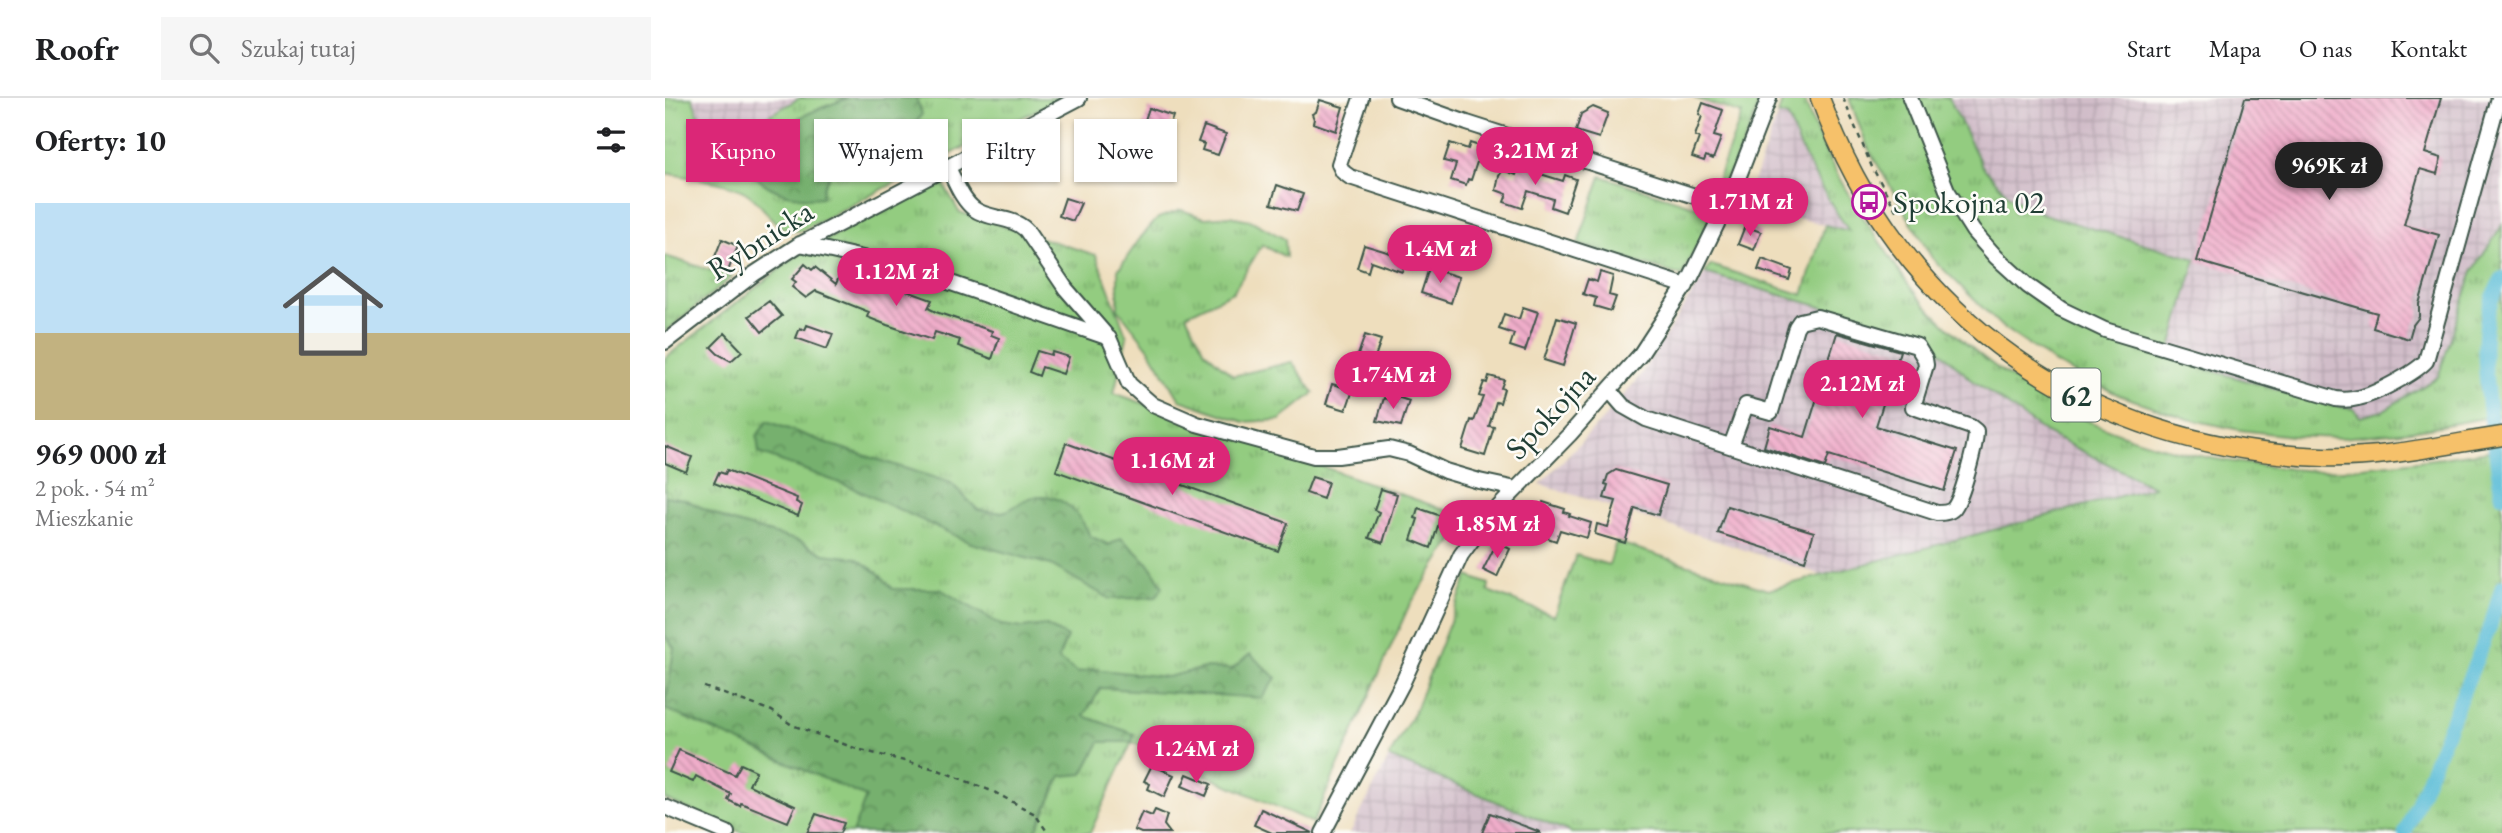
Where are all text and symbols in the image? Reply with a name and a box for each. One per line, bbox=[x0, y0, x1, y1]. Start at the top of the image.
search box bbox=[161, 17, 651, 80]
text: Roofr bbox=[35, 27, 119, 70]
icon: search bbox=[185, 29, 223, 67]
text: Szukaj tutaj bbox=[241, 31, 356, 65]
text: Start bbox=[2127, 33, 2171, 64]
text: Mapa bbox=[2209, 33, 2261, 64]
text: O nas bbox=[2299, 33, 2352, 64]
text: Kontakt bbox=[2390, 33, 2467, 64]
chip: Kupno bbox=[686, 119, 800, 182]
chip: Wynajem bbox=[814, 119, 948, 182]
chip: Filtry bbox=[962, 119, 1060, 182]
chip: Nowe bbox=[1074, 119, 1177, 182]
text: Oferty: 10 bbox=[35, 121, 166, 160]
icon: filters bbox=[592, 121, 630, 159]
pin: 3.21M zł bbox=[1463, 127, 1607, 187]
text: 3.21M zł bbox=[1492, 135, 1578, 165]
pin: 969K zł bbox=[2264, 142, 2394, 202]
text: 969K zł bbox=[2291, 150, 2367, 180]
pin: 1.71M zł bbox=[1678, 178, 1822, 238]
place label: Spokojna 02 bbox=[1893, 181, 2045, 223]
bus stop icon: Spokojna 02 bbox=[1850, 183, 1888, 221]
text: 1.71M zł bbox=[1707, 186, 1793, 216]
street label: Rybnicka bbox=[699, 190, 821, 290]
pin: 1.4M zł bbox=[1375, 226, 1505, 285]
text: 1.4M zł bbox=[1403, 233, 1477, 263]
icon: home bbox=[270, 248, 396, 374]
pin: 1.12M zł bbox=[824, 248, 968, 308]
text: 1.12M zł bbox=[853, 256, 939, 286]
pin: 1.74M zł bbox=[1321, 352, 1465, 411]
street label: Spokojna bbox=[1496, 356, 1605, 468]
text: 1.74M zł bbox=[1350, 359, 1436, 389]
pin: 2.12M zł bbox=[1790, 360, 1934, 420]
text: 2.12M zł bbox=[1819, 368, 1905, 398]
road number: 62 bbox=[2051, 368, 2101, 422]
text: 969 000 zł bbox=[35, 434, 166, 473]
pin: 1.16M zł bbox=[1100, 438, 1244, 497]
text: 1.16M zł bbox=[1129, 445, 1215, 475]
text: 2 pok. · 54 m² bbox=[35, 473, 155, 503]
pin: 1.85M zł bbox=[1425, 500, 1569, 560]
text: Mieszkanie bbox=[35, 503, 133, 533]
text: 1.85M zł bbox=[1454, 508, 1540, 538]
pin: 1.24M zł bbox=[1124, 726, 1268, 785]
text: 1.24M zł bbox=[1153, 733, 1239, 763]

